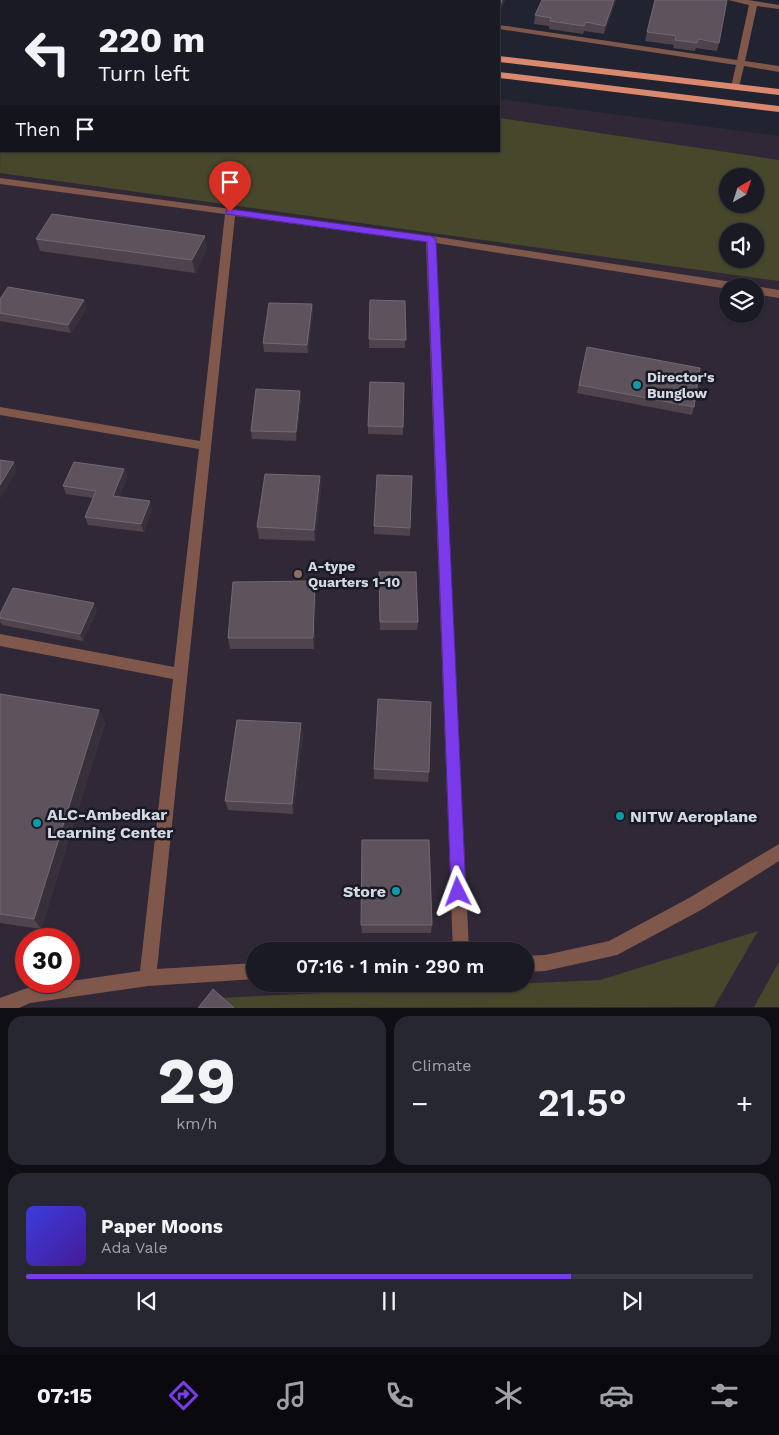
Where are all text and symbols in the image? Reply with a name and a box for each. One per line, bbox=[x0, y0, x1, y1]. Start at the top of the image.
text: 220 m bbox=[98, 19, 205, 61]
icon: left bbox=[15, 20, 80, 85]
text: Turn left bbox=[98, 61, 190, 86]
icon: arrive bbox=[71, 115, 99, 143]
text: Then bbox=[15, 118, 61, 141]
pin bbox=[209, 161, 251, 212]
icon: arrive bbox=[216, 168, 244, 196]
north arrow bbox=[719, 168, 764, 212]
map controls bbox=[719, 168, 764, 323]
button: sound bbox=[719, 223, 764, 268]
button: layers bbox=[719, 278, 764, 323]
place label: Director's Bunglow bbox=[647, 369, 715, 401]
marker: Director's Bunglow bbox=[631, 379, 643, 391]
place label: A-type Quarters 1-10 bbox=[308, 558, 400, 590]
marker: A-type Quarters 1-10 bbox=[292, 568, 304, 580]
place label: ALC-Ambedkar Learning Center bbox=[47, 805, 173, 842]
place label: NITW Aeroplane bbox=[630, 807, 757, 826]
marker: NITW Aeroplane bbox=[614, 810, 626, 822]
marker: ALC-Ambedkar Learning Center bbox=[31, 817, 43, 829]
position arrow bbox=[431, 865, 483, 917]
place label: Store bbox=[343, 882, 386, 901]
marker: Store bbox=[390, 885, 402, 897]
speed limit sign: 30 bbox=[15, 928, 80, 993]
text: 07:16 · 1 min · 290 m bbox=[296, 955, 484, 978]
text: 29 bbox=[157, 1043, 236, 1119]
text: Climate bbox=[412, 1056, 472, 1075]
text: 21.5° bbox=[538, 1081, 627, 1125]
text: − bbox=[412, 1087, 428, 1120]
text: + bbox=[736, 1087, 753, 1120]
text: km/h bbox=[176, 1114, 217, 1133]
text: Paper Moons bbox=[101, 1215, 223, 1238]
text: Ada Vale bbox=[101, 1238, 168, 1257]
icon: previous bbox=[133, 1287, 161, 1315]
icon: pause bbox=[375, 1287, 403, 1315]
icon: next bbox=[618, 1287, 646, 1315]
icon: directions bbox=[166, 1378, 201, 1413]
icon: music bbox=[274, 1378, 309, 1413]
icon: phone bbox=[382, 1378, 417, 1413]
icon: climate bbox=[491, 1378, 526, 1413]
icon: car bbox=[599, 1378, 634, 1413]
icon: filters bbox=[707, 1378, 742, 1413]
text: 07:15 bbox=[37, 1383, 92, 1408]

